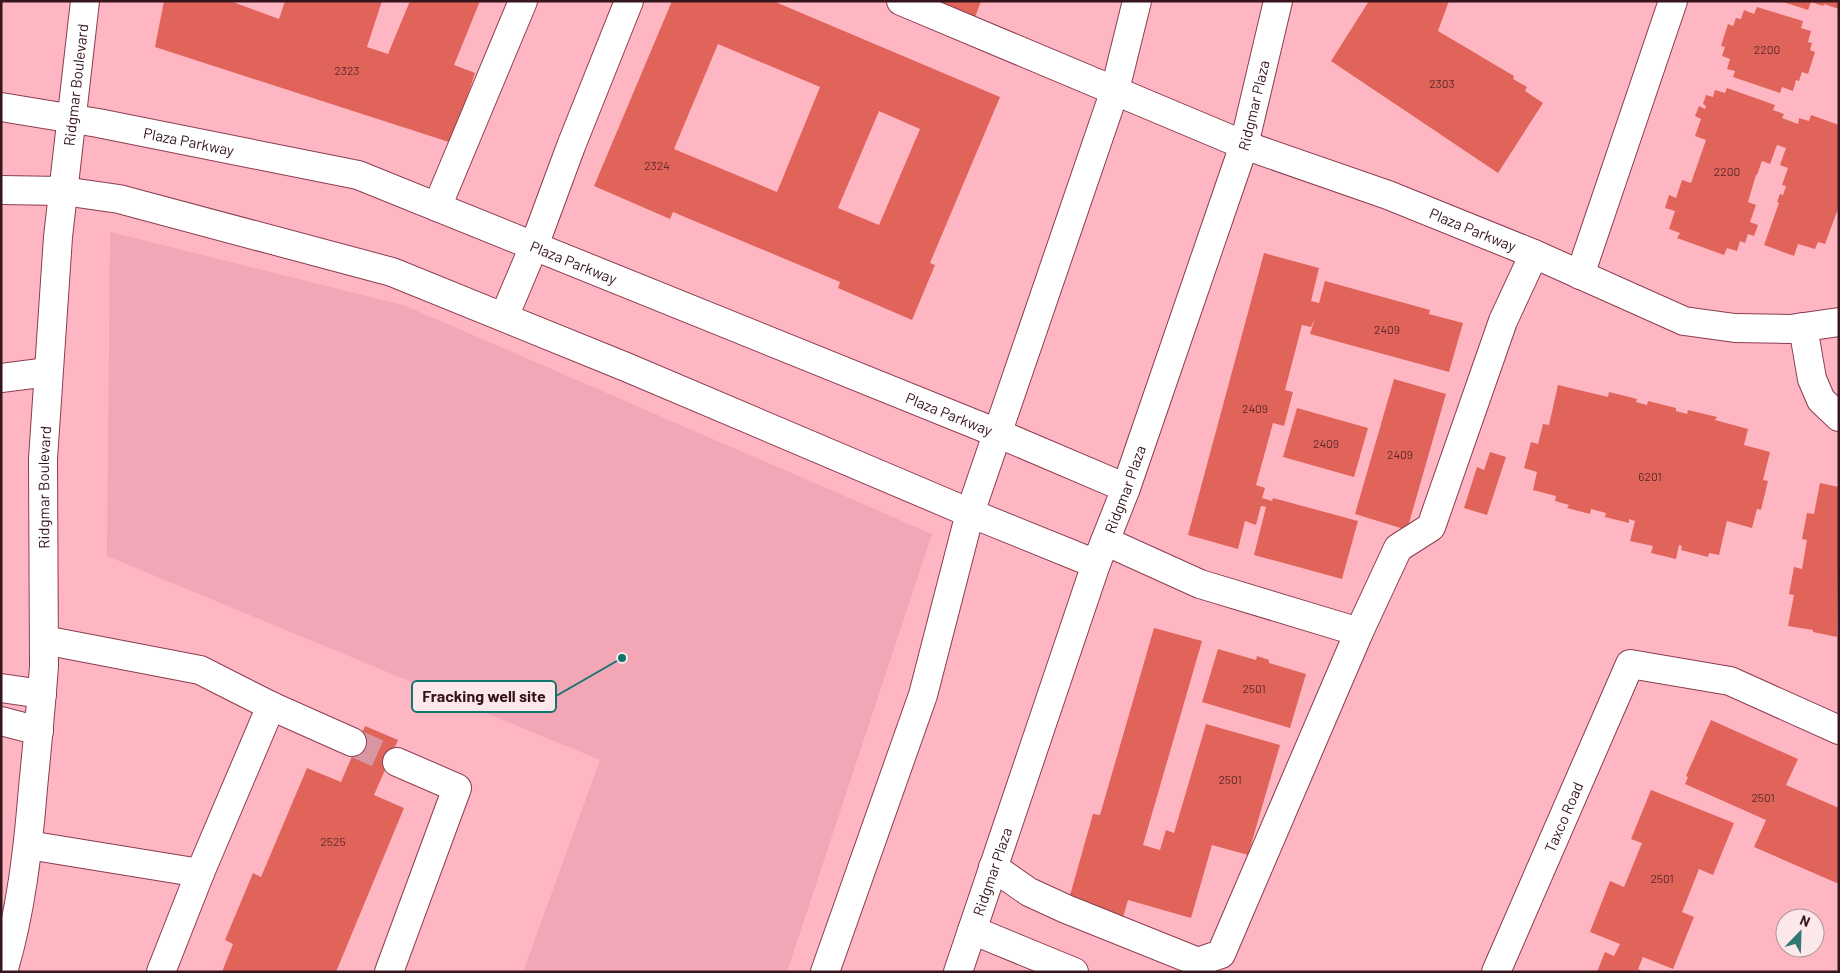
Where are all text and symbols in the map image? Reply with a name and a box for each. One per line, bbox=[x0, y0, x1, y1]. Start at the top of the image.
street label: Ridgmar Boulevard bbox=[59, 23, 91, 147]
house number: 2200 bbox=[1754, 42, 1780, 56]
street label: Ridgmar Plaza bbox=[1234, 58, 1273, 153]
house number: 2323 bbox=[334, 63, 360, 77]
house number: 2303 bbox=[1429, 76, 1455, 90]
street label: Plaza Parkway bbox=[142, 123, 236, 159]
house number: 2324 bbox=[644, 158, 670, 172]
house number: 2200 bbox=[1714, 164, 1740, 178]
street label: Plaza Parkway bbox=[1427, 204, 1519, 255]
street label: Plaza Parkway bbox=[528, 236, 620, 288]
house number: 2409 bbox=[1374, 322, 1400, 336]
street label: Plaza Parkway bbox=[903, 388, 995, 439]
house number: 2409 bbox=[1242, 401, 1268, 415]
street label: Ridgmar Boulevard bbox=[34, 425, 54, 549]
house number: 2409 bbox=[1313, 436, 1339, 450]
street label: Ridgmar Plaza bbox=[1100, 443, 1149, 535]
house number: 2409 bbox=[1387, 447, 1413, 461]
house number: 6201 bbox=[1638, 469, 1662, 483]
callout: Fracking well site bbox=[412, 681, 556, 712]
house number: 2501 bbox=[1242, 681, 1266, 695]
text: Fracking well site bbox=[422, 686, 546, 705]
house number: 2501 bbox=[1218, 772, 1242, 786]
street label: Taxco Road bbox=[1540, 779, 1587, 855]
house number: 2501 bbox=[1751, 790, 1775, 804]
street label: Ridgmar Plaza bbox=[969, 825, 1015, 918]
house number: 2525 bbox=[320, 834, 346, 848]
house number: 2501 bbox=[1650, 871, 1674, 885]
north arrow bbox=[1775, 908, 1825, 958]
text: N bbox=[1798, 911, 1813, 930]

